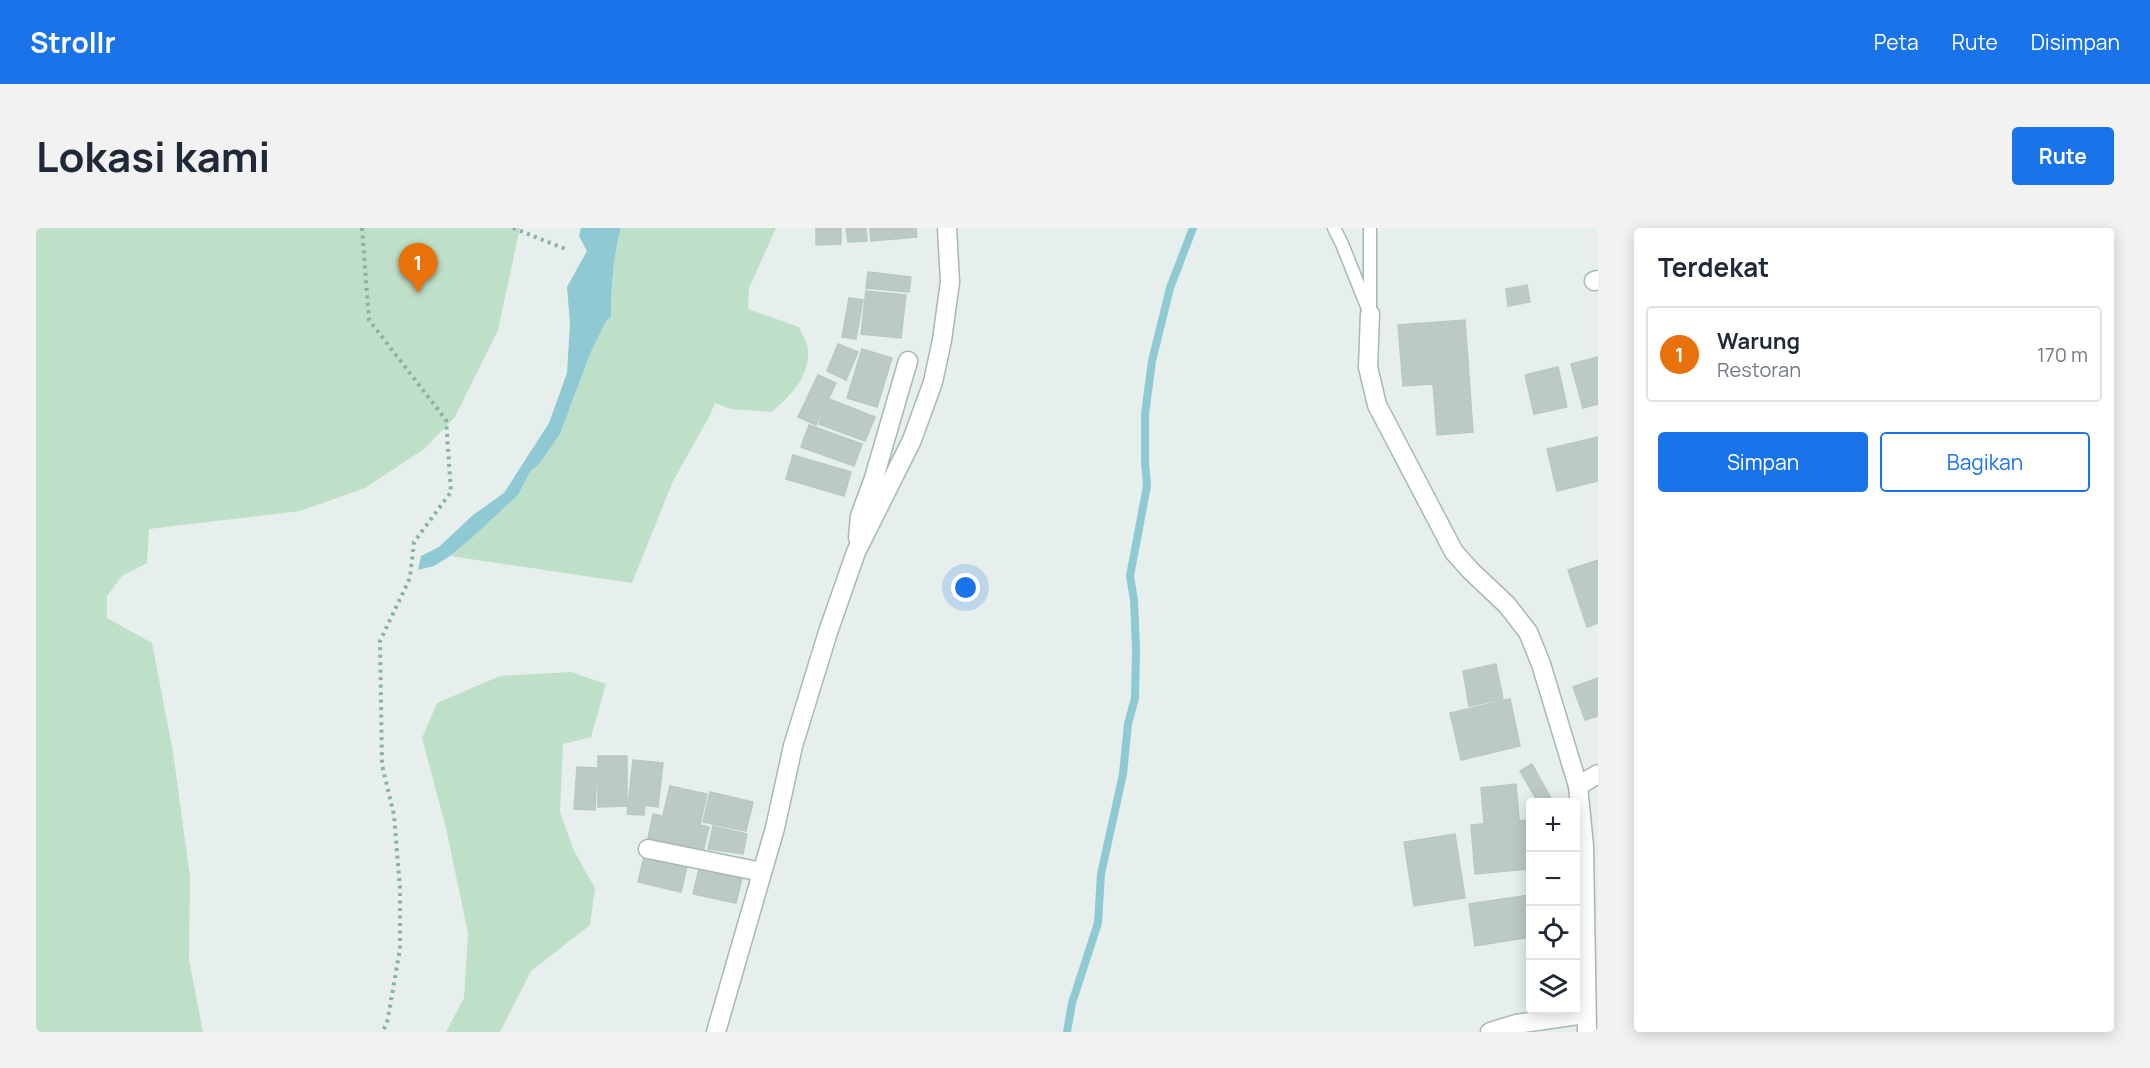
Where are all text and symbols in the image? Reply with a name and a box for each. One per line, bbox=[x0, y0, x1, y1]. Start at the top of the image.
text: Strollr bbox=[30, 23, 116, 61]
text: Peta bbox=[1874, 28, 1919, 56]
text: Rute bbox=[1952, 28, 1998, 56]
text: Disimpan bbox=[2031, 28, 2120, 56]
text: Lokasi kami bbox=[36, 127, 270, 185]
button: Rute bbox=[2012, 127, 2114, 185]
pin: 1 bbox=[398, 244, 437, 293]
text: Terdekat bbox=[1658, 249, 1769, 285]
text: Warung bbox=[1717, 326, 1800, 356]
text: 1 bbox=[1675, 341, 1684, 368]
text: 170 m bbox=[2037, 341, 2088, 368]
text: Restoran bbox=[1717, 356, 1801, 383]
button: Simpan bbox=[1658, 432, 1868, 492]
button: Bagikan bbox=[1880, 432, 2090, 492]
your location bbox=[951, 573, 980, 602]
map controls bbox=[1526, 798, 1580, 1014]
button: + bbox=[1526, 798, 1580, 852]
button: − bbox=[1526, 852, 1580, 906]
button: locate bbox=[1526, 906, 1580, 960]
button: layers bbox=[1526, 960, 1580, 1014]

